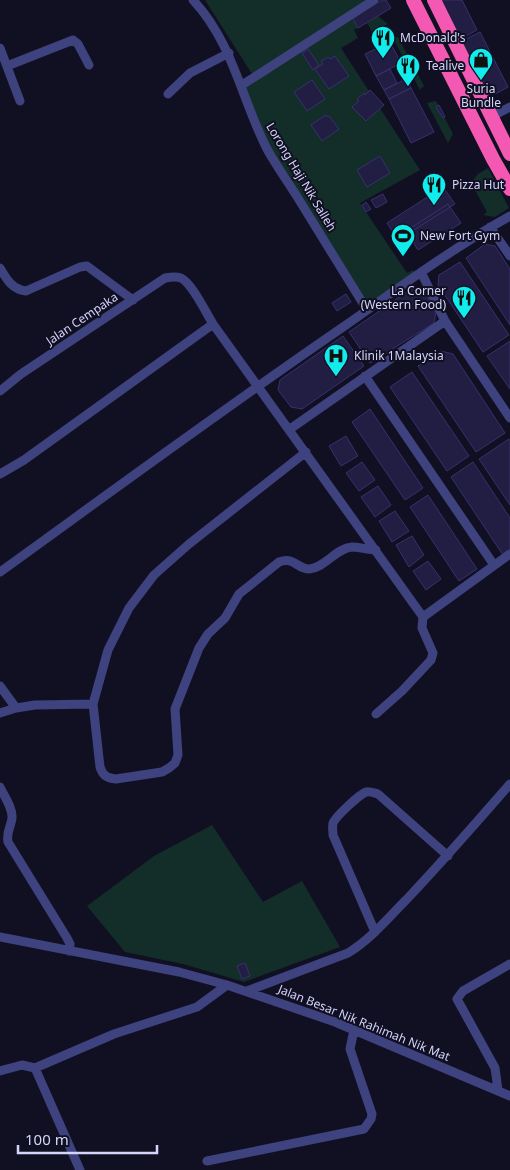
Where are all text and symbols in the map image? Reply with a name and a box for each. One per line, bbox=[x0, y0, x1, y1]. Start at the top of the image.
restaurant icon: McDonald's bbox=[370, 25, 396, 59]
place label: McDonald's bbox=[400, 29, 466, 46]
shop icon: Suria Bundle bbox=[468, 47, 494, 81]
restaurant icon: Tealive bbox=[395, 53, 421, 87]
place label: Tealive bbox=[426, 57, 465, 74]
place label: Suria Bundle bbox=[461, 80, 501, 111]
street label: Lorong Haji Nik Salleh bbox=[262, 119, 341, 234]
restaurant icon: Pizza Hut bbox=[421, 172, 447, 206]
place label: Pizza Hut bbox=[452, 176, 505, 193]
sports icon: New Fort Gym bbox=[390, 223, 416, 257]
place label: New Fort Gym bbox=[420, 227, 500, 244]
place label: La Corner (Western Food) bbox=[361, 282, 446, 313]
restaurant icon: La Corner (Western Food) bbox=[451, 285, 477, 319]
street label: Jalan Cempaka bbox=[42, 288, 121, 349]
hospital icon: Klinik 1Malaysia bbox=[323, 343, 349, 377]
place label: Klinik 1Malaysia bbox=[354, 347, 444, 364]
street label: Jalan Besar Nik Rahimah Nik Mat bbox=[275, 980, 453, 1065]
scale bar bbox=[18, 1122, 156, 1154]
text: 100 m bbox=[25, 1129, 69, 1149]

